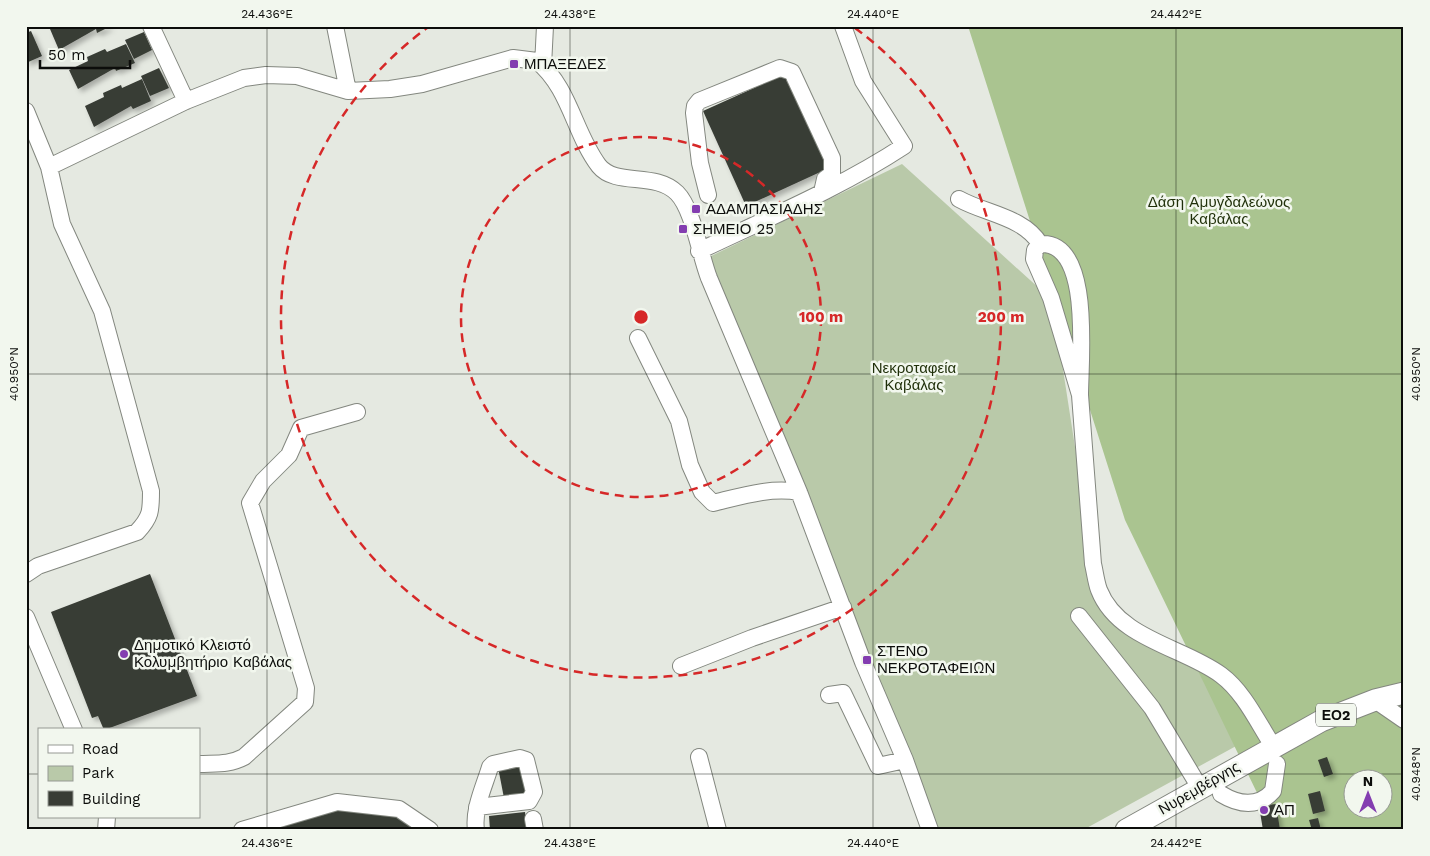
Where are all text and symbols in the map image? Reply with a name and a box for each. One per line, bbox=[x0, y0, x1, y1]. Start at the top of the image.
text: 24.436°E bbox=[241, 7, 293, 21]
text: 24.438°E bbox=[544, 7, 596, 21]
text: 24.440°E bbox=[847, 7, 899, 21]
text: 24.442°E bbox=[1150, 7, 1202, 21]
scale bar bbox=[40, 38, 130, 70]
text: 50 m bbox=[48, 46, 85, 64]
place label: ΜΠΑΞΕΔΕΣ bbox=[524, 55, 606, 73]
marker: ΜΠΑΞΕΔΕΣ bbox=[508, 58, 520, 70]
park label: Δάση Αμυγδαλεώνος Καβάλας bbox=[1148, 193, 1290, 228]
place label: ΑΔΑΜΠΑΣΙΑΔΗΣ bbox=[706, 200, 823, 218]
marker: ΑΔΑΜΠΑΣΙΑΔΗΣ bbox=[690, 203, 702, 215]
place label: ΣΗΜΕΙΟ 25 bbox=[693, 220, 774, 238]
marker: ΣΗΜΕΙΟ 25 bbox=[677, 223, 689, 235]
centre of rings bbox=[632, 308, 650, 326]
text: 100 m bbox=[799, 308, 843, 326]
text: 200 m bbox=[978, 308, 1024, 326]
text: 40.950°N bbox=[7, 347, 21, 401]
text: 40.950°N bbox=[1409, 347, 1423, 401]
park label: Νεκροταφεία Καβάλας bbox=[872, 359, 957, 394]
place label: Δημοτικό Κλειστό Κολυμβητήριο Καβάλας bbox=[134, 636, 292, 671]
place label: ΣΤΕΝΟ ΝΕΚΡΟΤΑΦΕΙΩΝ bbox=[877, 642, 995, 677]
marker: Δημοτικό Κλειστό Κολυμβητήριο Καβάλας bbox=[118, 648, 130, 660]
marker: ΣΤΕΝΟ ΝΕΚΡΟΤΑΦΕΙΩΝ bbox=[861, 654, 873, 666]
road number: ΕΟ2 bbox=[1316, 704, 1356, 726]
legend bbox=[38, 728, 200, 818]
text: Road bbox=[82, 740, 119, 758]
text: 40.948°N bbox=[1409, 747, 1423, 801]
street label: Νυρεμβέργης bbox=[1155, 758, 1243, 818]
text: Park bbox=[82, 764, 115, 782]
north arrow bbox=[1342, 768, 1392, 818]
text: N bbox=[1363, 773, 1373, 789]
text: Building bbox=[82, 790, 140, 808]
place label: ΑΠ bbox=[1274, 801, 1295, 819]
marker: ΑΠ bbox=[1258, 804, 1270, 816]
text: 24.436°E bbox=[241, 836, 293, 850]
text: 24.438°E bbox=[544, 836, 596, 850]
text: 24.440°E bbox=[847, 836, 899, 850]
text: 24.442°E bbox=[1150, 836, 1202, 850]

